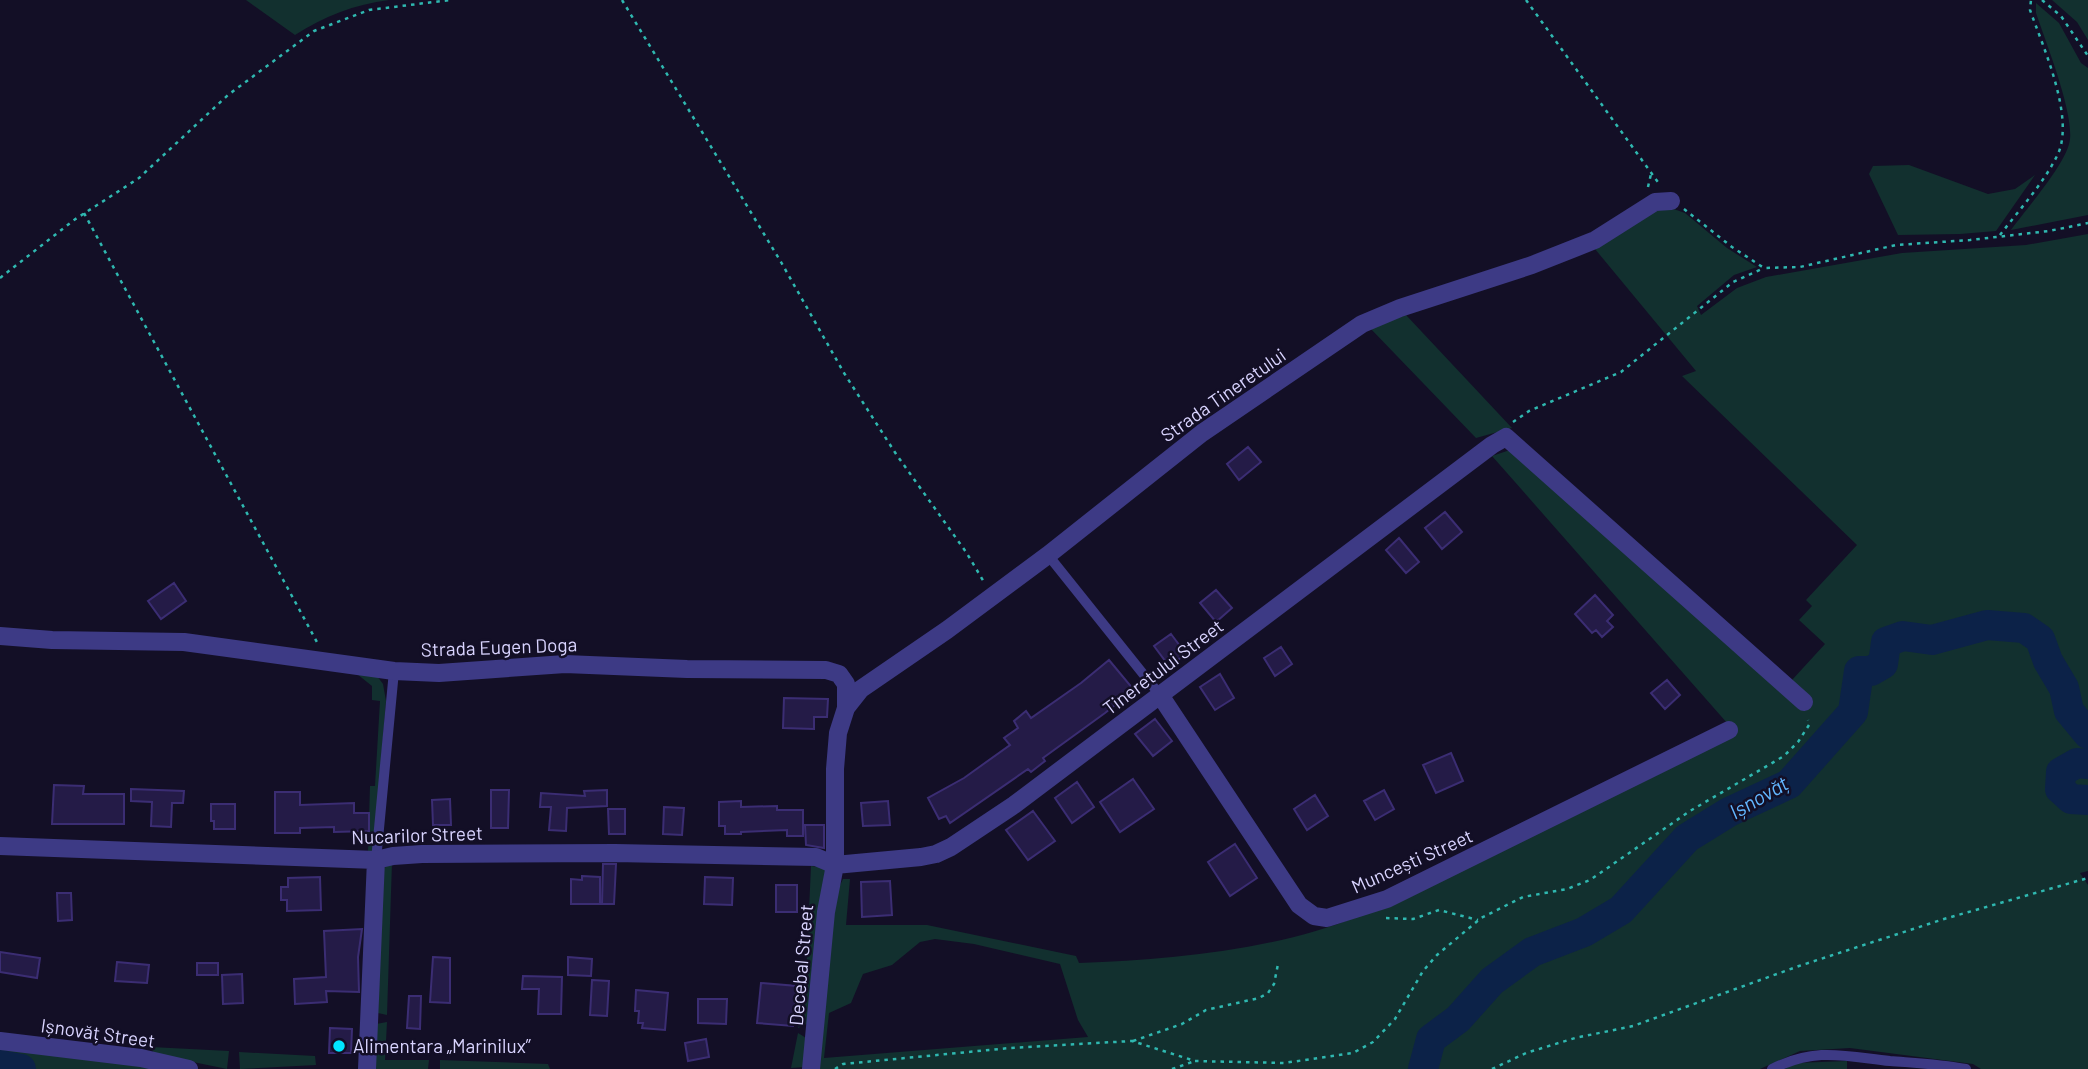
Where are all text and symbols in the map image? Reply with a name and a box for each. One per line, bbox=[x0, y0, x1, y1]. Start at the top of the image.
street label: Strada Tineretului bbox=[1156, 343, 1290, 446]
street label: Tineretului Street bbox=[1098, 614, 1227, 719]
street label: Strada Eugen Doga bbox=[420, 632, 578, 661]
water label: Ișnovăț bbox=[1724, 770, 1793, 824]
street label: Nucarilor Street bbox=[351, 821, 483, 848]
street label: Muncești Street bbox=[1348, 824, 1476, 898]
street label: Decebal Street bbox=[784, 903, 817, 1027]
street label: Ișnovăț Street bbox=[39, 1013, 157, 1052]
place label: Alimentara „Marinilux” bbox=[353, 1034, 532, 1057]
marker: Alimentara „Marinilux” bbox=[331, 1038, 347, 1054]

